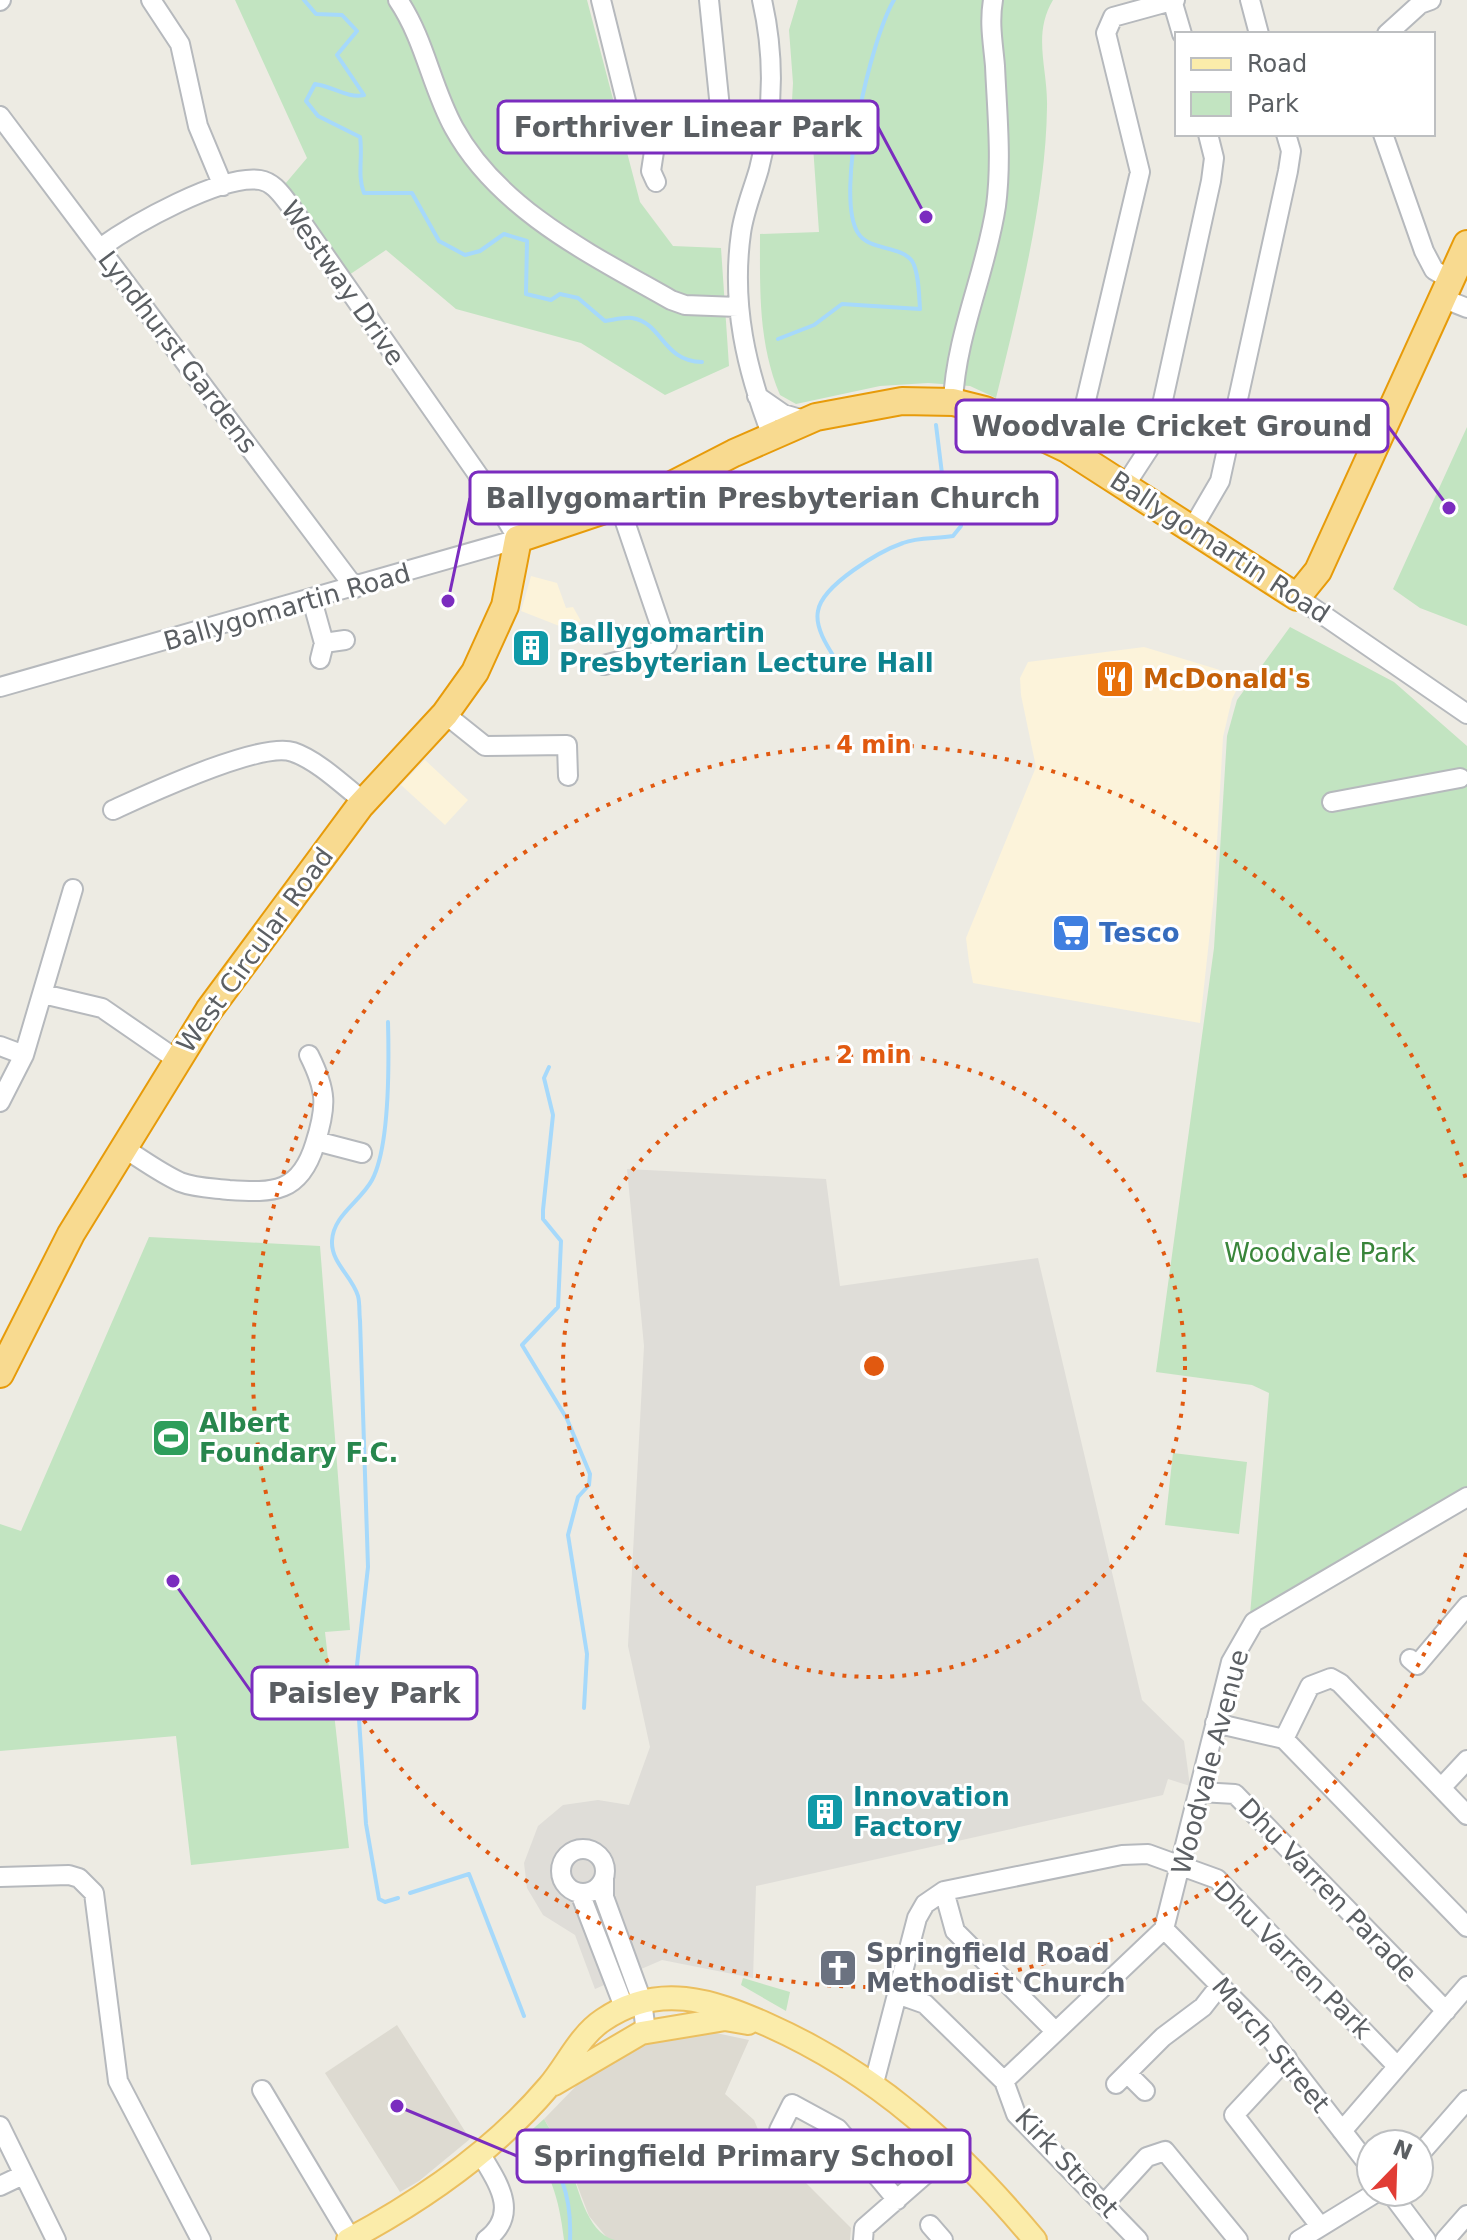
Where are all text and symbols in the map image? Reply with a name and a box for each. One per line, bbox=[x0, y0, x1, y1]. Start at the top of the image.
legend bbox=[1175, 32, 1435, 136]
text: Road bbox=[1247, 50, 1307, 78]
text: Park bbox=[1247, 90, 1299, 118]
callout: Forthriver Linear Park bbox=[498, 101, 878, 153]
text: Forthriver Linear Park bbox=[514, 111, 864, 144]
street label: Westway Drive bbox=[275, 195, 411, 371]
street label: Lyndhurst Gardens bbox=[92, 245, 264, 459]
callout: Woodvale Cricket Ground bbox=[956, 400, 1388, 452]
text: Woodvale Cricket Ground bbox=[972, 410, 1372, 443]
street label: Ballygomartin Road bbox=[1105, 465, 1335, 629]
callout: Ballygomartin Presbyterian Church bbox=[470, 472, 1057, 524]
text: Ballygomartin Presbyterian Church bbox=[486, 482, 1040, 515]
street label: Ballygomartin Road bbox=[160, 557, 414, 657]
place label: Ballygomartin Presbyterian Lecture Hall bbox=[559, 618, 934, 678]
building icon: Ballygomartin Presbyterian Lecture Hall bbox=[510, 627, 552, 669]
restaurant icon: McDonald's bbox=[1094, 658, 1136, 700]
place label: McDonald's bbox=[1143, 664, 1311, 694]
text: 4 min bbox=[836, 731, 912, 759]
street label: West Circular Road bbox=[171, 842, 339, 1058]
supermarket icon: Tesco bbox=[1050, 912, 1092, 954]
place label: Tesco bbox=[1099, 918, 1180, 948]
text: 2 min bbox=[836, 1041, 912, 1069]
park label: Woodvale Park bbox=[1224, 1238, 1416, 1268]
centre of rings bbox=[860, 1352, 888, 1380]
place label: Albert Foundary F.C. bbox=[199, 1408, 398, 1468]
sports icon: Albert Foundary F.C. bbox=[150, 1417, 192, 1459]
street label: Woodvale Avenue bbox=[1166, 1646, 1254, 1878]
callout: Paisley Park bbox=[252, 1667, 477, 1719]
text: Paisley Park bbox=[268, 1677, 462, 1710]
place label: Innovation Factory bbox=[853, 1782, 1010, 1842]
building icon: Innovation Factory bbox=[804, 1791, 846, 1833]
street label: Dhu Varren Parade bbox=[1233, 1792, 1423, 1988]
street label: Dhu Varren Park bbox=[1208, 1875, 1378, 2045]
place label: Springfield Road Methodist Church bbox=[866, 1938, 1126, 1998]
church icon: Springfield Road Methodist Church bbox=[817, 1947, 859, 1989]
street label: March Street bbox=[1206, 1972, 1336, 2118]
street label: Kirk Street bbox=[1009, 2103, 1125, 2223]
north arrow bbox=[1355, 2128, 1435, 2208]
callout: Springfield Primary School bbox=[517, 2130, 970, 2182]
text: N bbox=[1389, 2135, 1416, 2165]
text: Springfield Primary School bbox=[533, 2140, 955, 2173]

